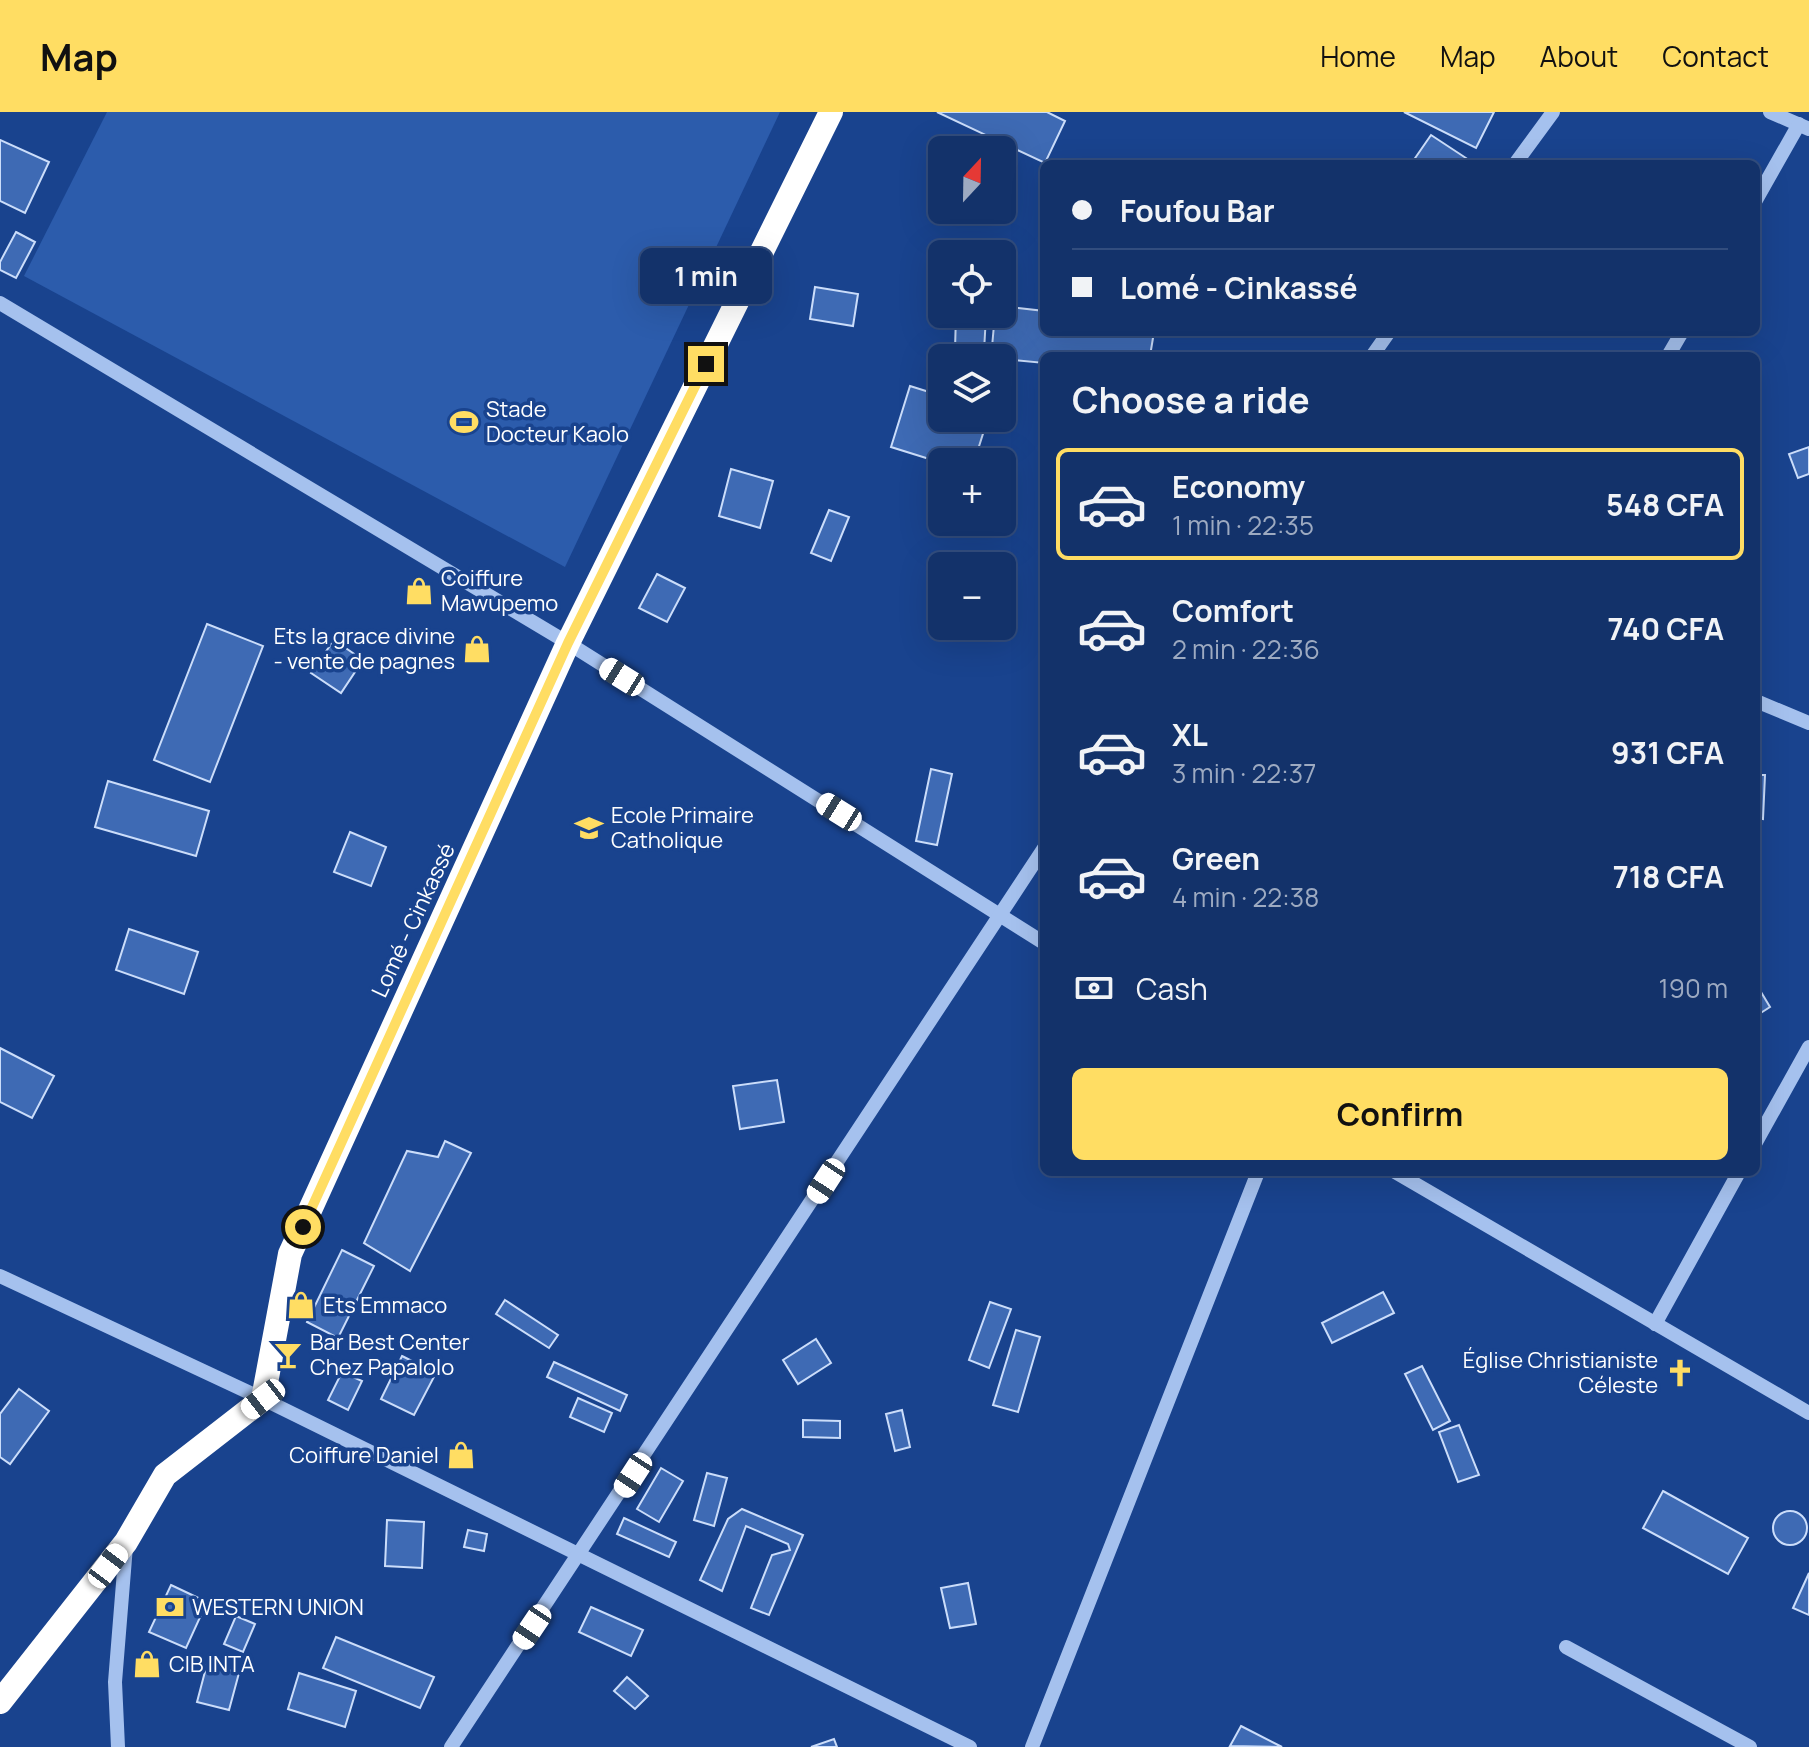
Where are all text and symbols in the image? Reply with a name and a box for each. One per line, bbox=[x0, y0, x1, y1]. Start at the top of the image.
text: Map bbox=[40, 30, 118, 82]
text: Home bbox=[1320, 37, 1396, 75]
text: Map bbox=[1440, 37, 1496, 75]
text: About bbox=[1540, 37, 1618, 75]
text: Contact bbox=[1662, 37, 1769, 75]
north arrow bbox=[928, 136, 1016, 224]
map controls bbox=[928, 136, 1016, 640]
text: Foufou Bar bbox=[1120, 190, 1275, 231]
button: locate bbox=[928, 240, 1016, 328]
callout: 1 min bbox=[640, 248, 772, 304]
text: 1 min bbox=[674, 258, 738, 294]
text: Lomé - Cinkassé bbox=[1120, 267, 1357, 308]
button: layers bbox=[928, 344, 1016, 432]
route end bbox=[688, 346, 724, 382]
text: Choose a ride bbox=[1072, 375, 1310, 424]
place label: Stade Docteur Kaolo bbox=[486, 394, 629, 449]
sports icon: Stade Docteur Kaolo bbox=[449, 407, 479, 437]
button: + bbox=[928, 448, 1016, 536]
text: Economy bbox=[1172, 466, 1305, 507]
icon: car bbox=[1076, 468, 1148, 540]
text: 548 CFA bbox=[1606, 484, 1724, 525]
text: 1 min · 22:35 bbox=[1172, 507, 1314, 543]
button: − bbox=[928, 552, 1016, 640]
place label: Coiffure Mawupemo bbox=[441, 563, 558, 618]
shop icon: Coiffure Mawupemo bbox=[404, 576, 434, 606]
text: Comfort bbox=[1172, 590, 1294, 631]
icon: car bbox=[1076, 592, 1148, 664]
text: 740 CFA bbox=[1608, 608, 1724, 649]
place label: Ets la grace divine - vente de pagnes bbox=[273, 621, 455, 676]
text: 2 min · 22:36 bbox=[1172, 631, 1320, 667]
shop icon: Ets la grace divine - vente de pagnes bbox=[462, 634, 492, 664]
car bbox=[595, 654, 649, 700]
text: XL bbox=[1172, 714, 1208, 755]
icon: car bbox=[1076, 716, 1148, 788]
text: 931 CFA bbox=[1611, 732, 1724, 773]
text: 3 min · 22:37 bbox=[1172, 755, 1316, 791]
car bbox=[812, 789, 866, 835]
place label: Ecole Primaire Catholique bbox=[611, 800, 754, 855]
school or university icon: Ecole Primaire Catholique bbox=[574, 813, 604, 843]
street label: Lomé - Cinkassé bbox=[364, 838, 462, 1002]
text: Green bbox=[1172, 838, 1260, 879]
icon: car bbox=[1076, 840, 1148, 912]
text: 718 CFA bbox=[1613, 856, 1724, 897]
text: 4 min · 22:38 bbox=[1172, 879, 1319, 915]
icon: cash bbox=[1072, 966, 1116, 1010]
text: Cash bbox=[1136, 968, 1208, 1009]
text: 190 m bbox=[1659, 970, 1728, 1006]
button: Confirm bbox=[1072, 1068, 1728, 1160]
car bbox=[803, 1154, 849, 1208]
route start bbox=[285, 1209, 321, 1245]
shop icon: Ets Emmaco bbox=[286, 1290, 316, 1320]
place label: Ets Emmaco bbox=[323, 1290, 447, 1320]
place label: Bar Best Center Chez Papalolo bbox=[310, 1327, 470, 1382]
bar icon: Bar Best Center Chez Papalolo bbox=[273, 1340, 303, 1370]
place label: Église Christianiste Céleste bbox=[1463, 1345, 1658, 1400]
church icon: Église Christianiste Céleste bbox=[1665, 1358, 1695, 1388]
car bbox=[237, 1375, 289, 1423]
place label: Coiffure Daniel bbox=[289, 1440, 439, 1470]
shop icon: Coiffure Daniel bbox=[446, 1440, 476, 1470]
car bbox=[610, 1448, 656, 1502]
car bbox=[84, 1540, 132, 1592]
bank icon: WESTERN UNION bbox=[155, 1592, 185, 1622]
place label: WESTERN UNION bbox=[192, 1592, 364, 1622]
car bbox=[509, 1600, 555, 1654]
shop icon: CIB INTA bbox=[132, 1649, 162, 1679]
place label: CIB INTA bbox=[169, 1649, 255, 1679]

